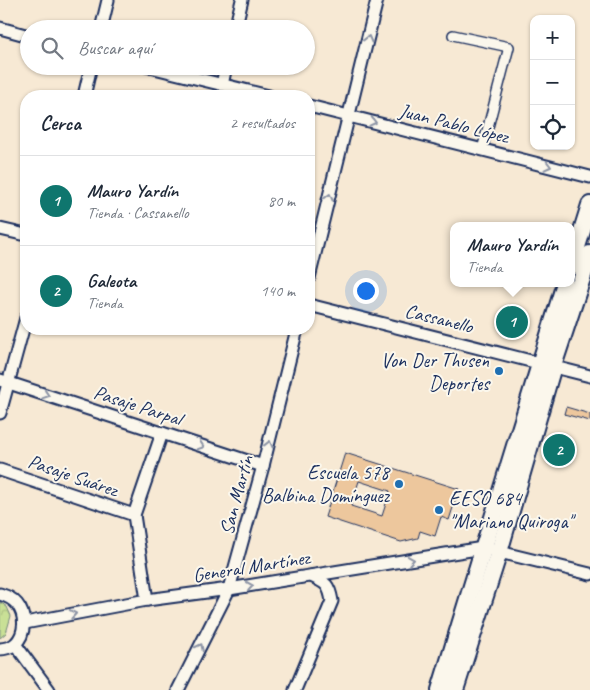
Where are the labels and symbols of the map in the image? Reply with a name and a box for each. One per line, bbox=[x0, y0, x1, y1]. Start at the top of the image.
one-way arrow bbox=[362, 35, 373, 44]
street label: Juan Pablo López bbox=[396, 98, 513, 150]
one-way arrow bbox=[369, 116, 378, 127]
one-way arrow bbox=[543, 160, 552, 171]
one-way arrow bbox=[323, 193, 334, 202]
your location bbox=[353, 278, 379, 304]
street label: Cassanello bbox=[402, 298, 476, 339]
pin: 1 bbox=[496, 303, 528, 341]
place label: Von Der Thusen Deportes bbox=[381, 348, 491, 396]
marker: Von Der Thusen Deportes bbox=[493, 365, 505, 377]
street label: Pasaje Parpal bbox=[91, 380, 188, 433]
one-way arrow bbox=[42, 390, 50, 400]
pin: 2 bbox=[543, 431, 575, 469]
one-way arrow bbox=[263, 439, 274, 448]
one-way arrow bbox=[196, 440, 205, 450]
street label: Pasaje Suárez bbox=[25, 449, 122, 503]
street label: San Martín bbox=[214, 452, 259, 538]
place label: Escuela 578 Balbina Domínguez bbox=[262, 460, 391, 508]
marker: Escuela 578 Balbina Domínguez bbox=[393, 478, 405, 490]
place label: EESO 684 "Mariano Quiroga" bbox=[449, 486, 576, 534]
marker: EESO 684 "Mariano Quiroga" bbox=[433, 504, 445, 516]
street label: General Martínez bbox=[191, 545, 313, 588]
one-way arrow bbox=[406, 555, 415, 565]
one-way arrow bbox=[246, 581, 255, 591]
one-way arrow bbox=[68, 609, 77, 619]
one-way arrow bbox=[194, 643, 204, 652]

